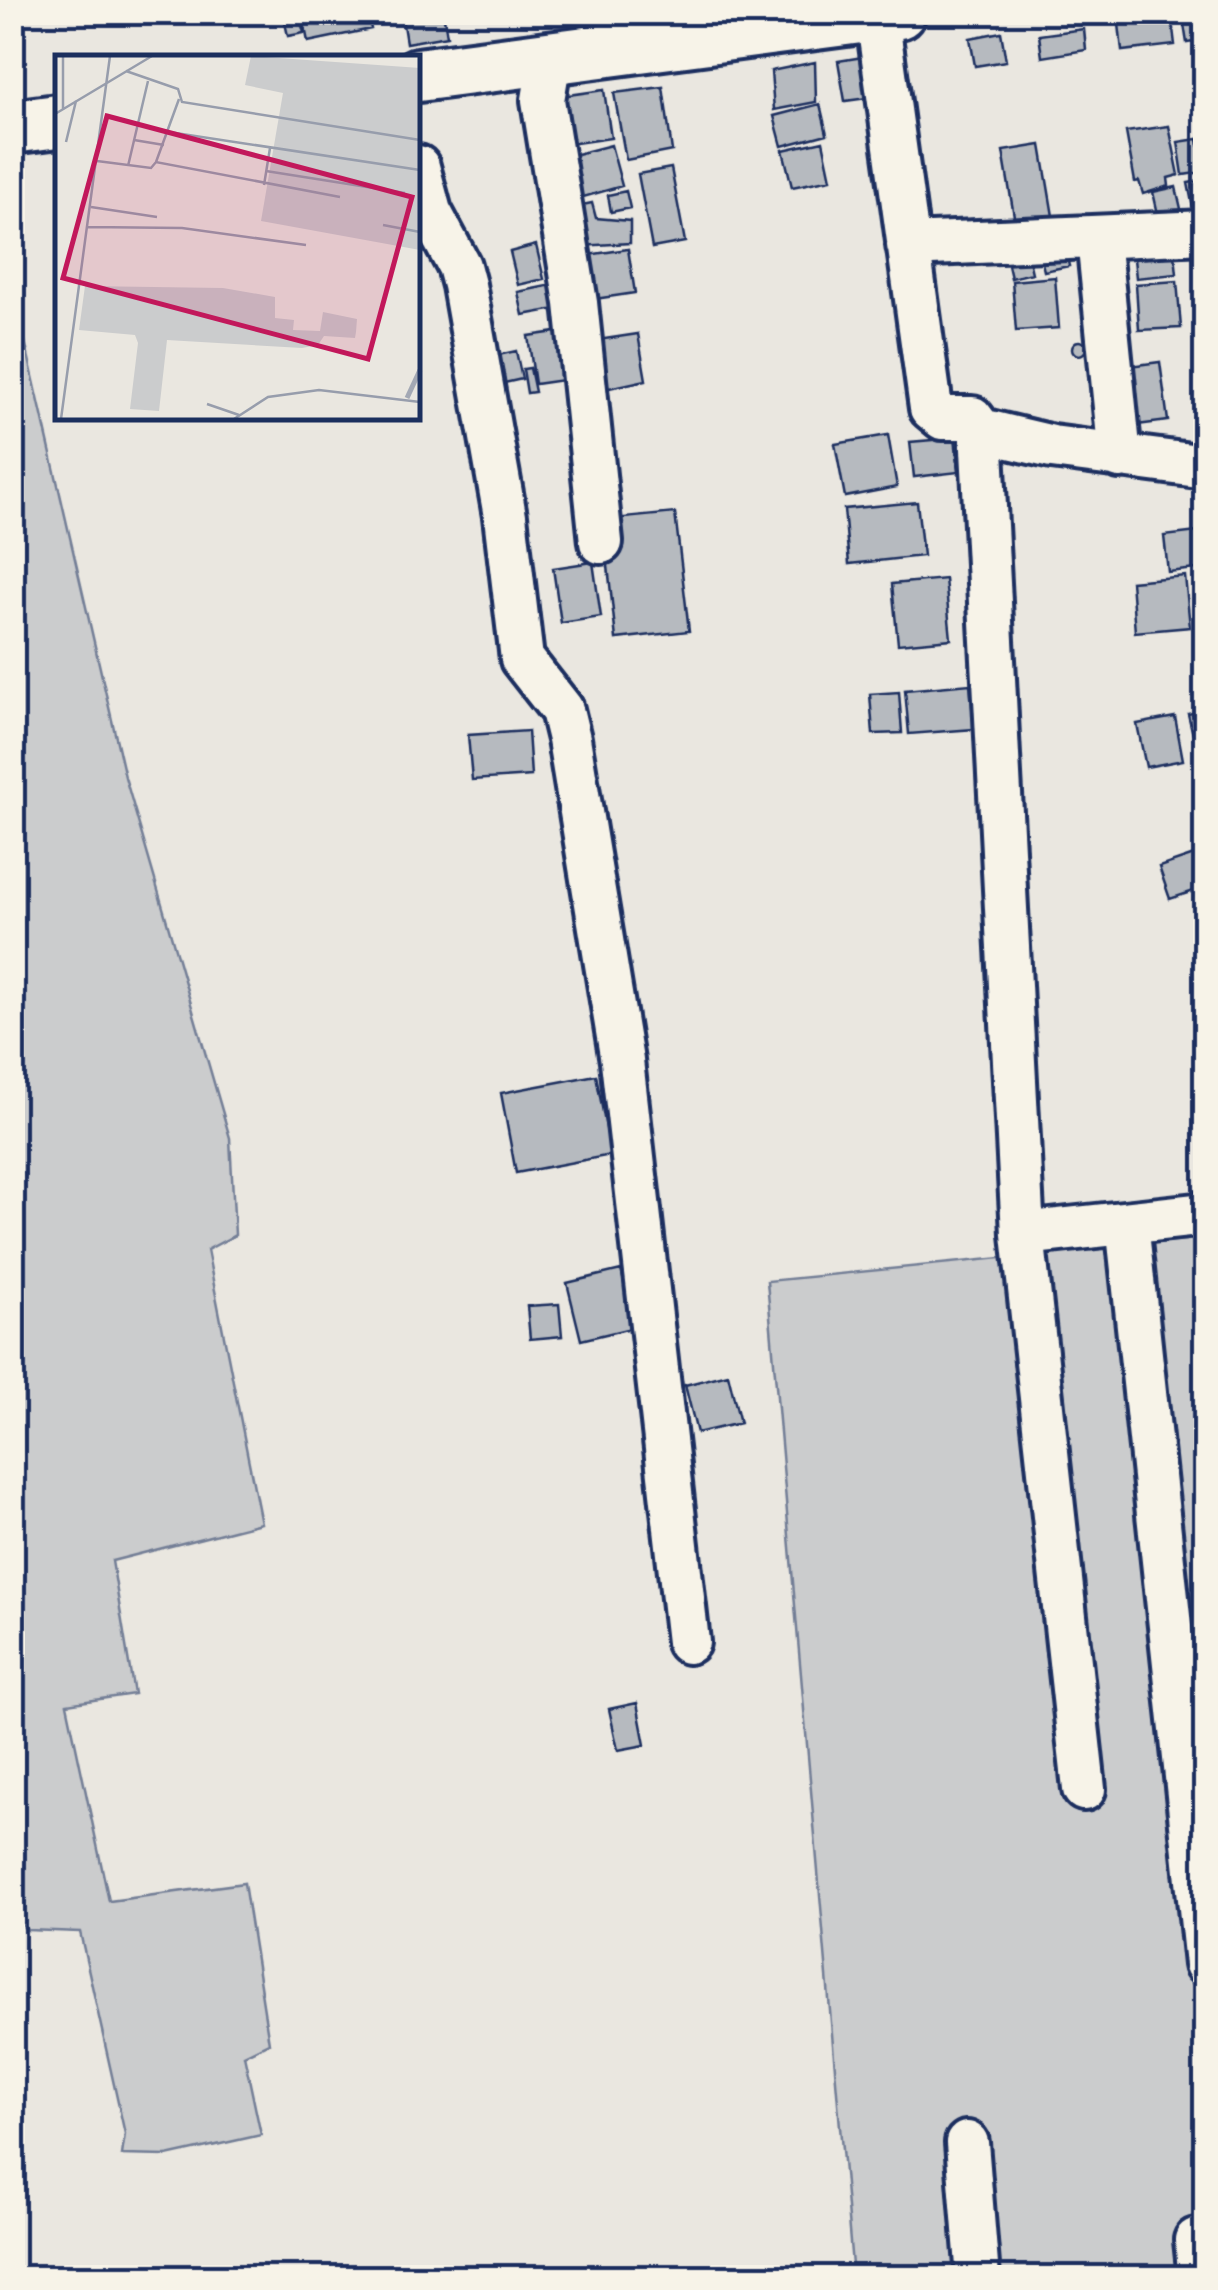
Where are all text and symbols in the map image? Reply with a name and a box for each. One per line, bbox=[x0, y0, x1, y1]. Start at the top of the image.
inset map bbox=[55, 55, 420, 420]

